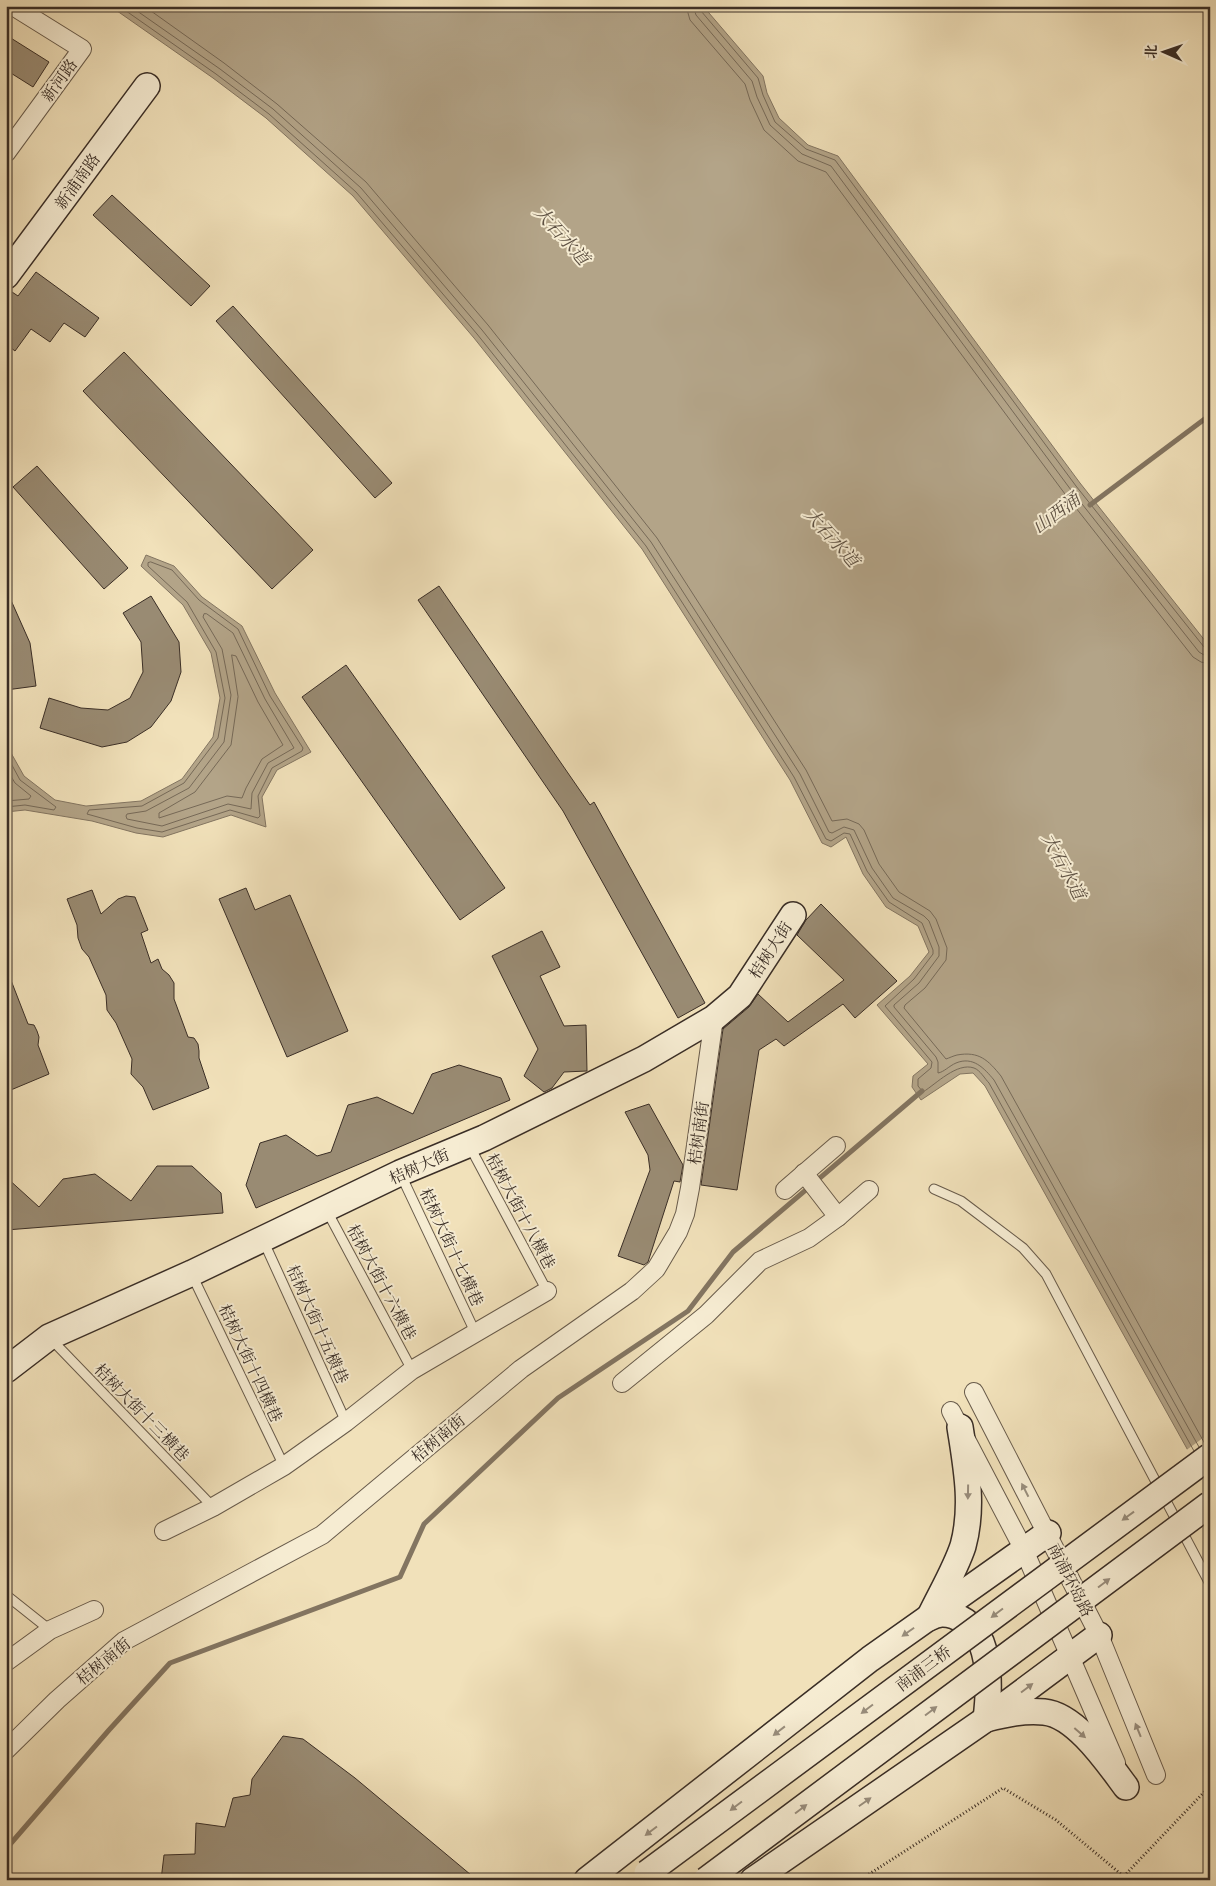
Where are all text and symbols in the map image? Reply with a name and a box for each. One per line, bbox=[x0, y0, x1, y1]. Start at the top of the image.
north arrow bbox=[1138, 28, 1188, 78]
text: 北 bbox=[1141, 44, 1161, 59]
street label: 新河路 bbox=[35, 54, 83, 106]
street label: 新浦南路 bbox=[48, 148, 106, 214]
water label: 大石水道 bbox=[528, 199, 598, 273]
water label: 山西涌 bbox=[1026, 485, 1087, 540]
water label: 大石水道 bbox=[798, 501, 868, 575]
water label: 大石水道 bbox=[1035, 828, 1094, 907]
street label: 桔树大街 bbox=[743, 917, 797, 983]
street label: 桔树南街 bbox=[682, 1100, 714, 1166]
street label: 桔树大街 bbox=[385, 1142, 453, 1190]
street label: 桔树大街十八横巷 bbox=[480, 1149, 562, 1273]
street label: 桔树大街十七横巷 bbox=[414, 1184, 490, 1310]
street label: 桔树大街十六横巷 bbox=[341, 1220, 423, 1344]
street label: 桔树大街十五横巷 bbox=[281, 1261, 355, 1387]
street label: 桔树大街十四横巷 bbox=[213, 1300, 289, 1426]
street label: 桔树大街十三横巷 bbox=[89, 1358, 195, 1466]
street label: 桔树南街 bbox=[406, 1408, 470, 1468]
one-way arrow bbox=[1021, 1483, 1029, 1497]
one-way arrow bbox=[964, 1485, 972, 1501]
one-way arrow bbox=[1121, 1511, 1135, 1521]
street label: 南浦环岛路 bbox=[1042, 1539, 1100, 1621]
one-way arrow bbox=[1097, 1578, 1111, 1588]
one-way arrow bbox=[991, 1607, 1004, 1618]
one-way arrow bbox=[901, 1627, 915, 1637]
street label: 桔树南街 bbox=[71, 1632, 135, 1690]
street label: 南浦三桥 bbox=[890, 1639, 956, 1697]
one-way arrow bbox=[1020, 1683, 1034, 1693]
one-way arrow bbox=[861, 1704, 874, 1715]
one-way arrow bbox=[924, 1706, 937, 1717]
one-way arrow bbox=[1133, 1723, 1141, 1737]
one-way arrow bbox=[772, 1726, 786, 1736]
one-way arrow bbox=[1074, 1727, 1086, 1739]
one-way arrow bbox=[859, 1797, 872, 1807]
one-way arrow bbox=[730, 1801, 743, 1812]
one-way arrow bbox=[794, 1803, 807, 1814]
one-way arrow bbox=[644, 1826, 658, 1836]

